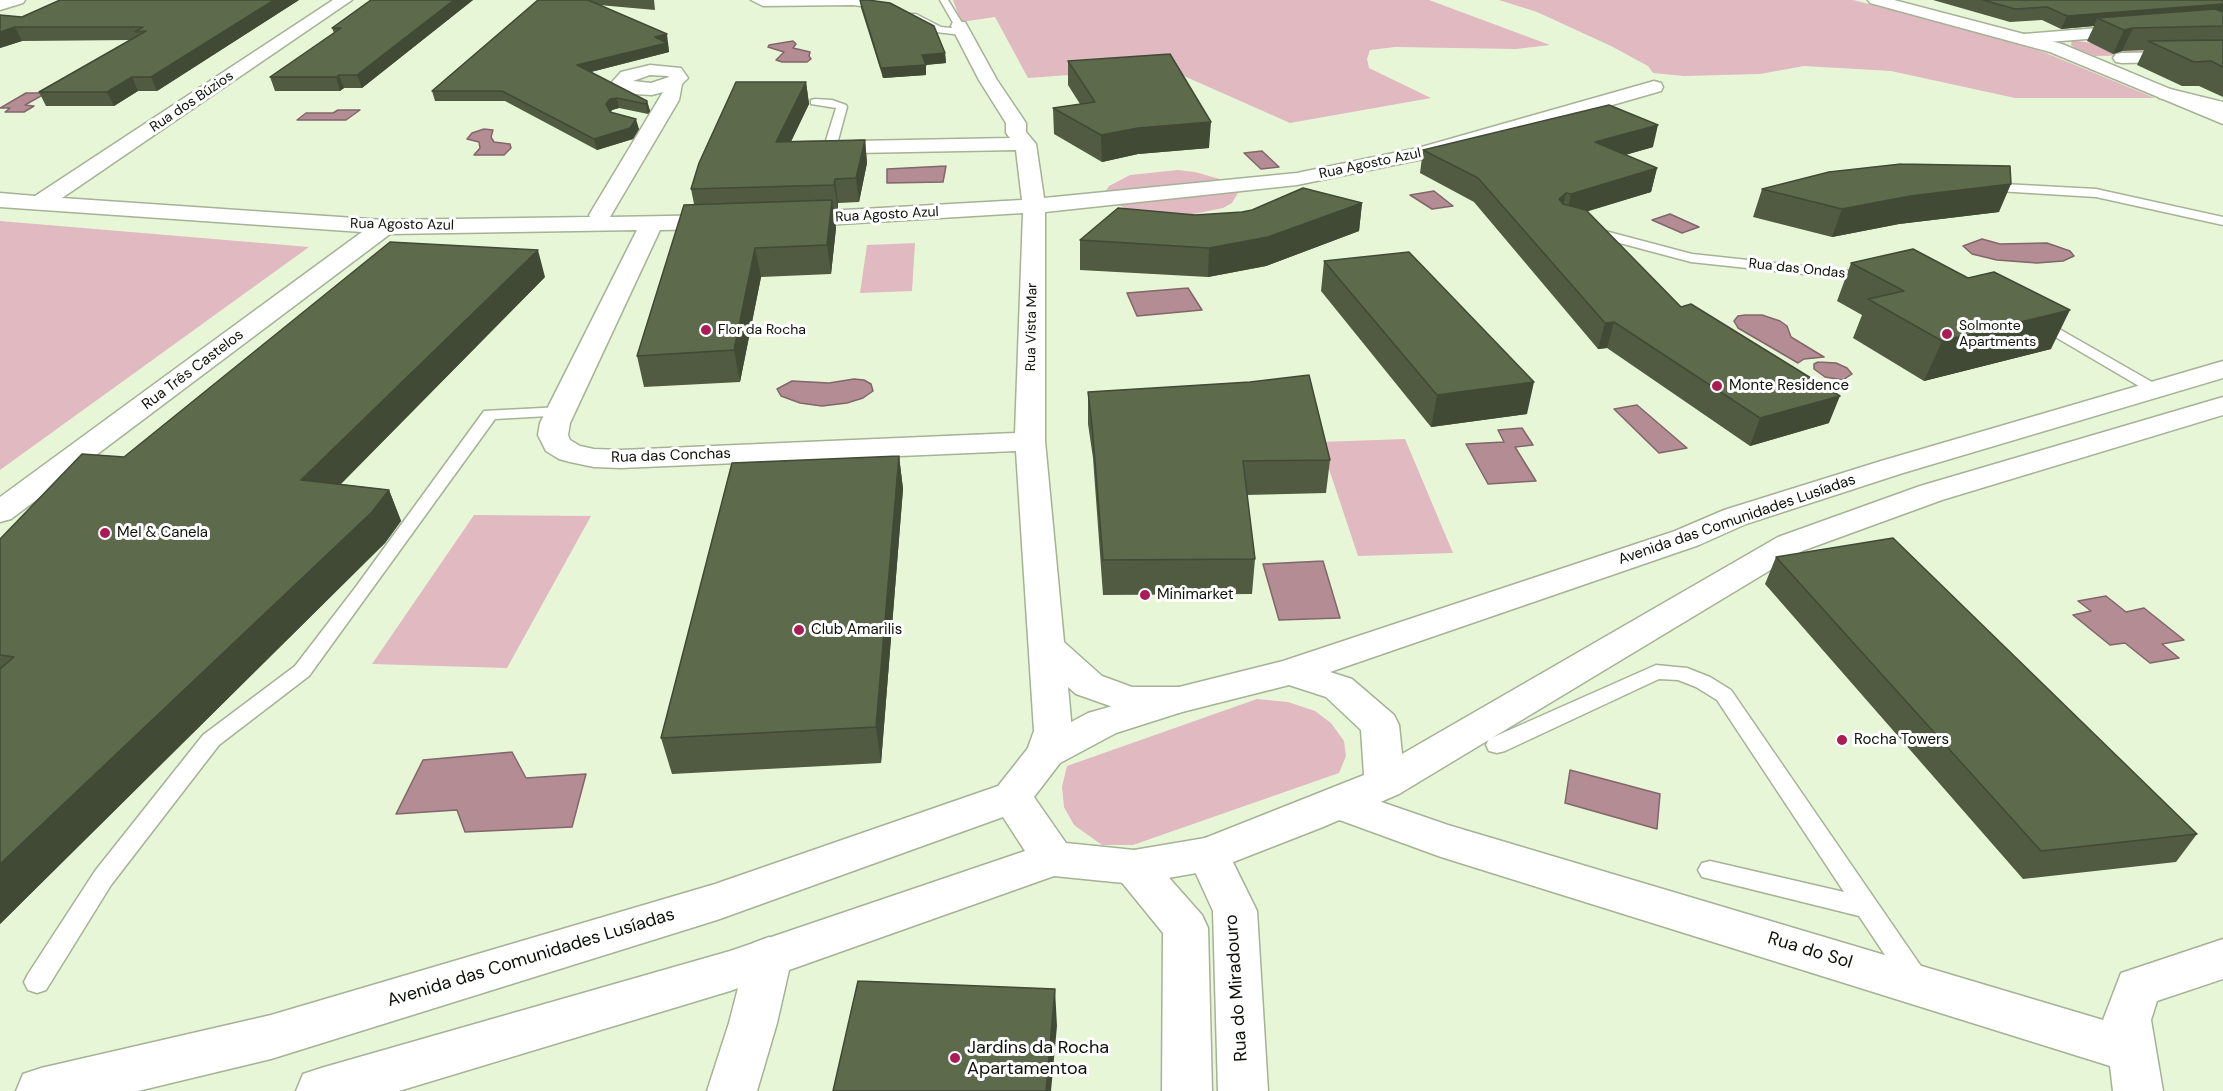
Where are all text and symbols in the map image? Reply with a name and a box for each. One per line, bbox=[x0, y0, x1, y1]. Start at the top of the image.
street label: Rua dos Búzios bbox=[147, 68, 237, 136]
street label: Rua Agosto Azul bbox=[1318, 145, 1422, 183]
street label: Rua Agosto Azul bbox=[835, 204, 939, 226]
street label: Rua Agosto Azul bbox=[350, 216, 454, 234]
street label: Rua das Ondas bbox=[1748, 256, 1846, 282]
street label: Rua Vista Mar bbox=[1023, 283, 1041, 371]
place label: Solmonte Apartments bbox=[1959, 318, 2036, 350]
place label: Flor da Rocha bbox=[718, 322, 806, 338]
marker: Flor da Rocha bbox=[699, 323, 713, 337]
street label: Rua Três Castelos bbox=[139, 326, 247, 414]
marker: Solmonte Apartments bbox=[1940, 327, 1954, 341]
place label: Monte Residence bbox=[1729, 377, 1849, 395]
marker: Monte Residence bbox=[1710, 379, 1724, 393]
street label: Rua das Conchas bbox=[611, 445, 731, 467]
street label: Avenida das Comunidades Lusíadas bbox=[1616, 471, 1858, 569]
place label: Mel & Canela bbox=[117, 524, 208, 542]
marker: Mel & Canela bbox=[98, 526, 112, 540]
place label: Minimarket bbox=[1157, 586, 1234, 604]
marker: Minimarket bbox=[1138, 588, 1152, 602]
place label: Club Amarilis bbox=[811, 621, 902, 639]
marker: Club Amarilis bbox=[792, 623, 806, 637]
place label: Rocha Towers bbox=[1854, 731, 1949, 749]
marker: Rocha Towers bbox=[1835, 733, 1849, 747]
street label: Avenida das Comunidades Lusíadas bbox=[385, 904, 677, 1012]
street label: Rua do Miradouro bbox=[1221, 914, 1253, 1062]
street label: Rua do Sol bbox=[1765, 928, 1855, 974]
place label: Jardins da Rocha Apartamentoa bbox=[967, 1037, 1109, 1080]
marker: Jardins da Rocha Apartamentoa bbox=[948, 1051, 962, 1065]

